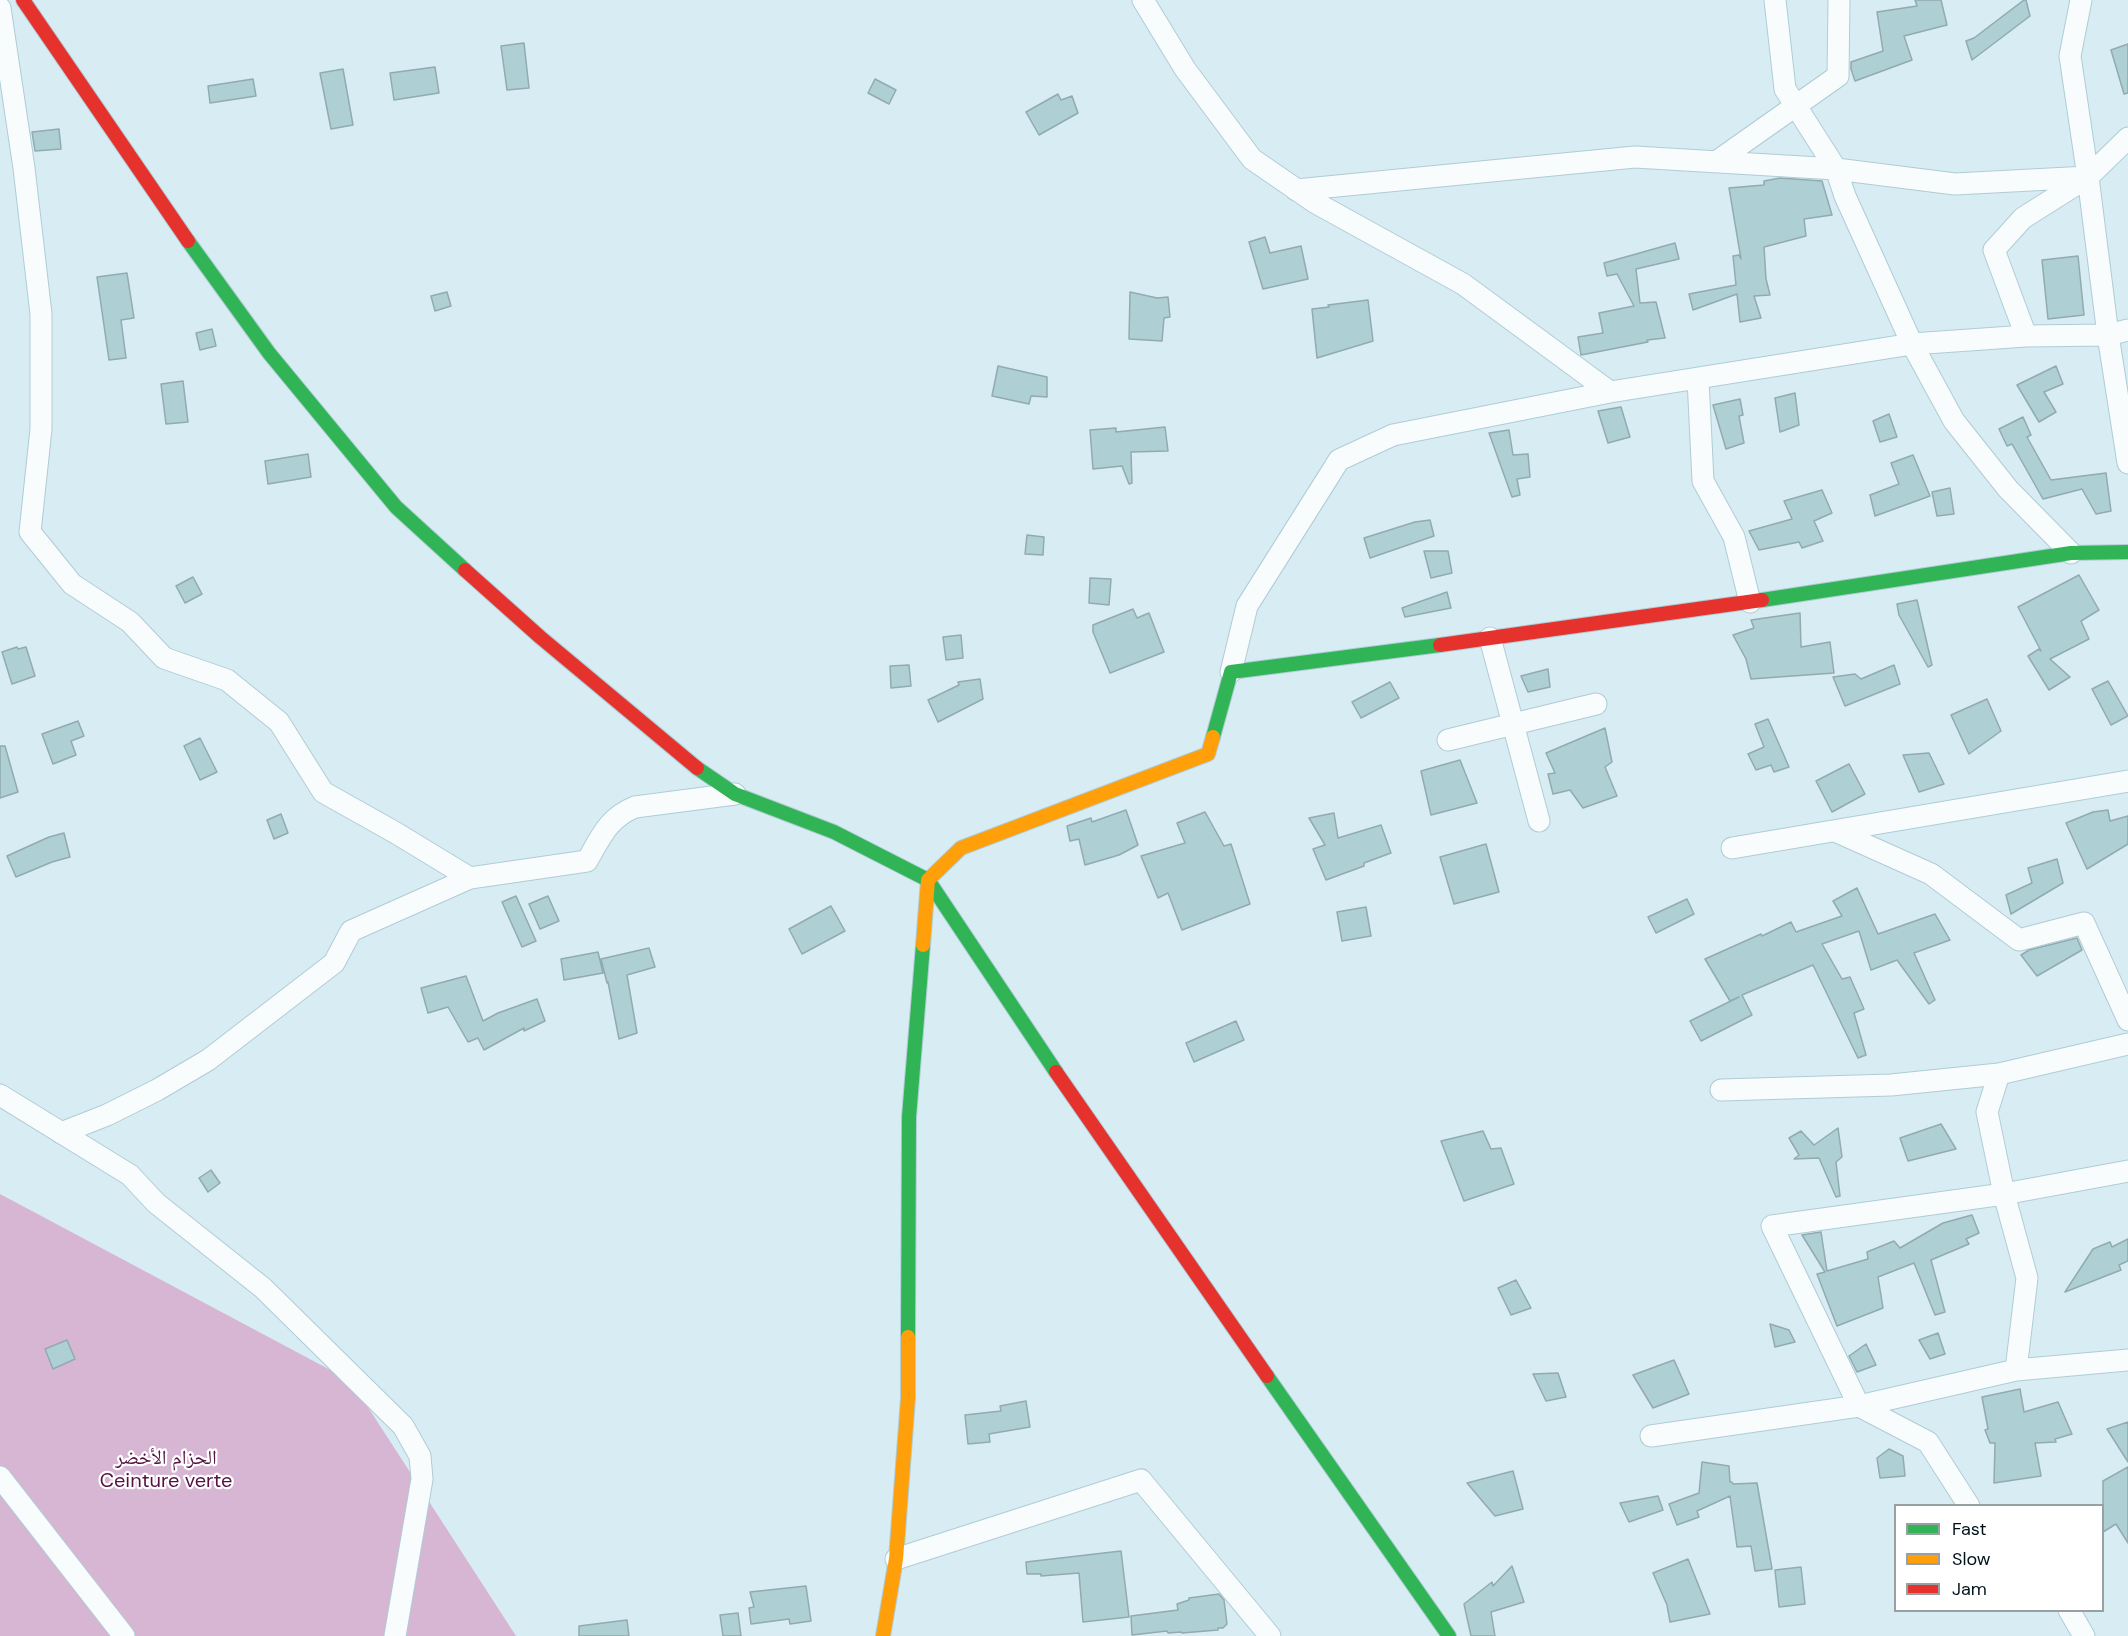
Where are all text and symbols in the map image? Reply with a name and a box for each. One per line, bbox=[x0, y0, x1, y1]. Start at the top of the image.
park label: الحزام الأخضر Ceinture verte bbox=[100, 1447, 232, 1494]
legend bbox=[1894, 1504, 2104, 1612]
text: Fast bbox=[1952, 1517, 1987, 1541]
text: Slow bbox=[1952, 1547, 1991, 1571]
text: Jam bbox=[1952, 1577, 1987, 1601]

